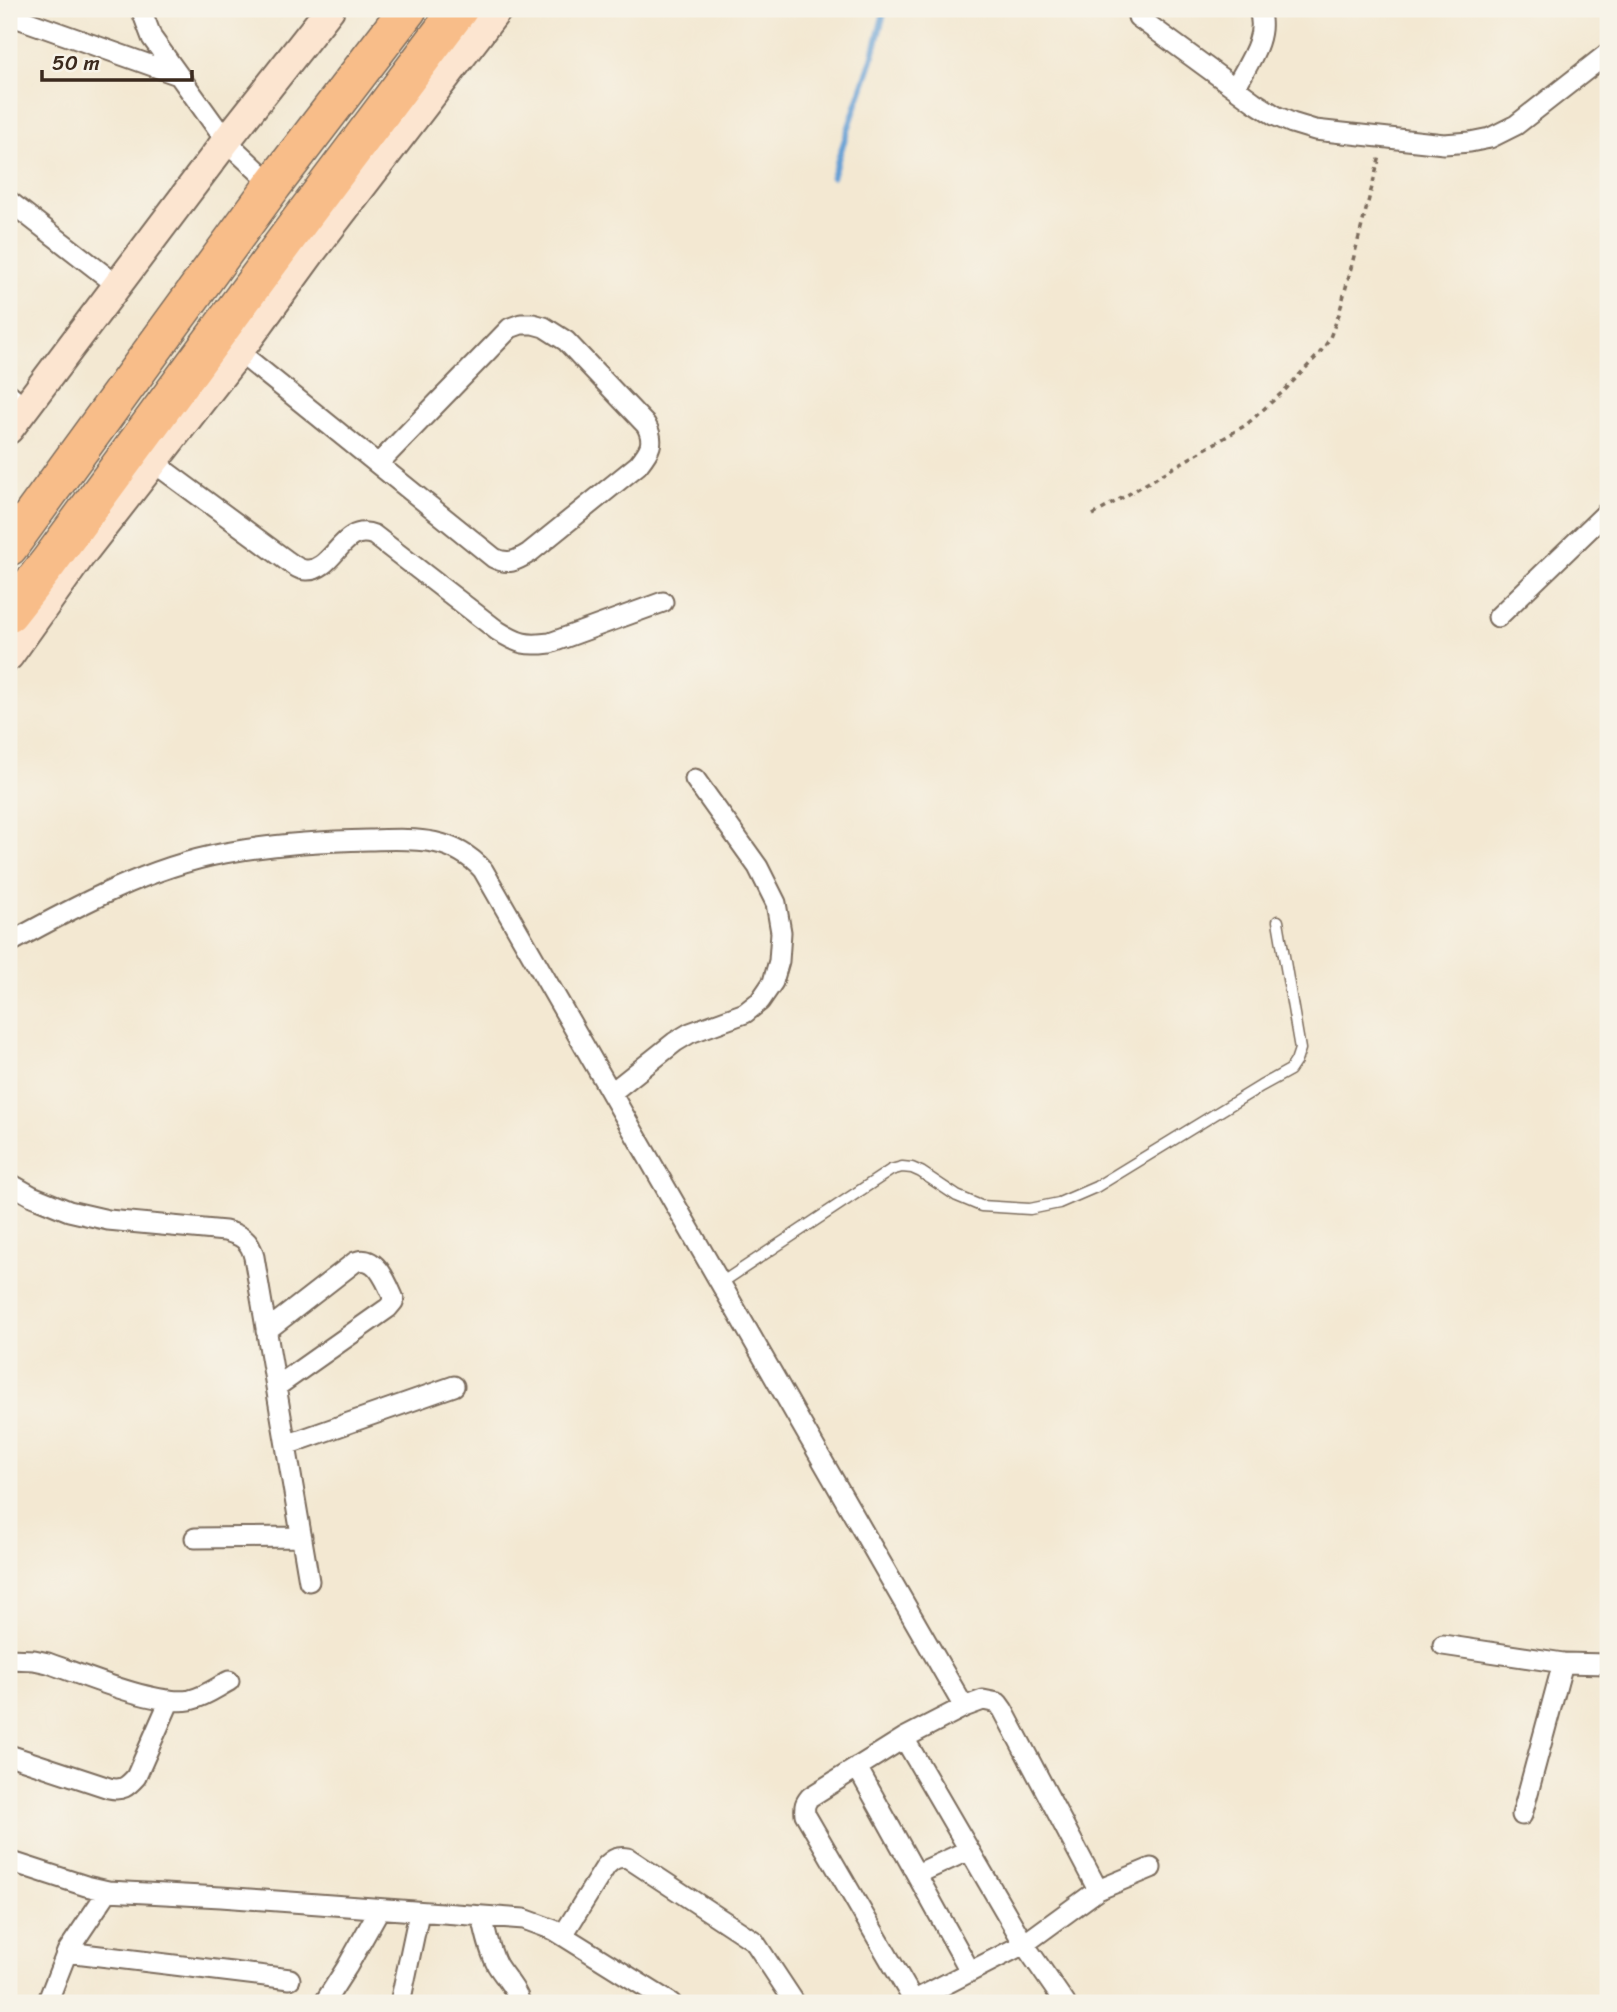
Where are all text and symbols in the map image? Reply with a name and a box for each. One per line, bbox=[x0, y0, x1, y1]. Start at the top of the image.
scale bar bbox=[42, 38, 192, 82]
text: 50 m bbox=[52, 44, 100, 82]

